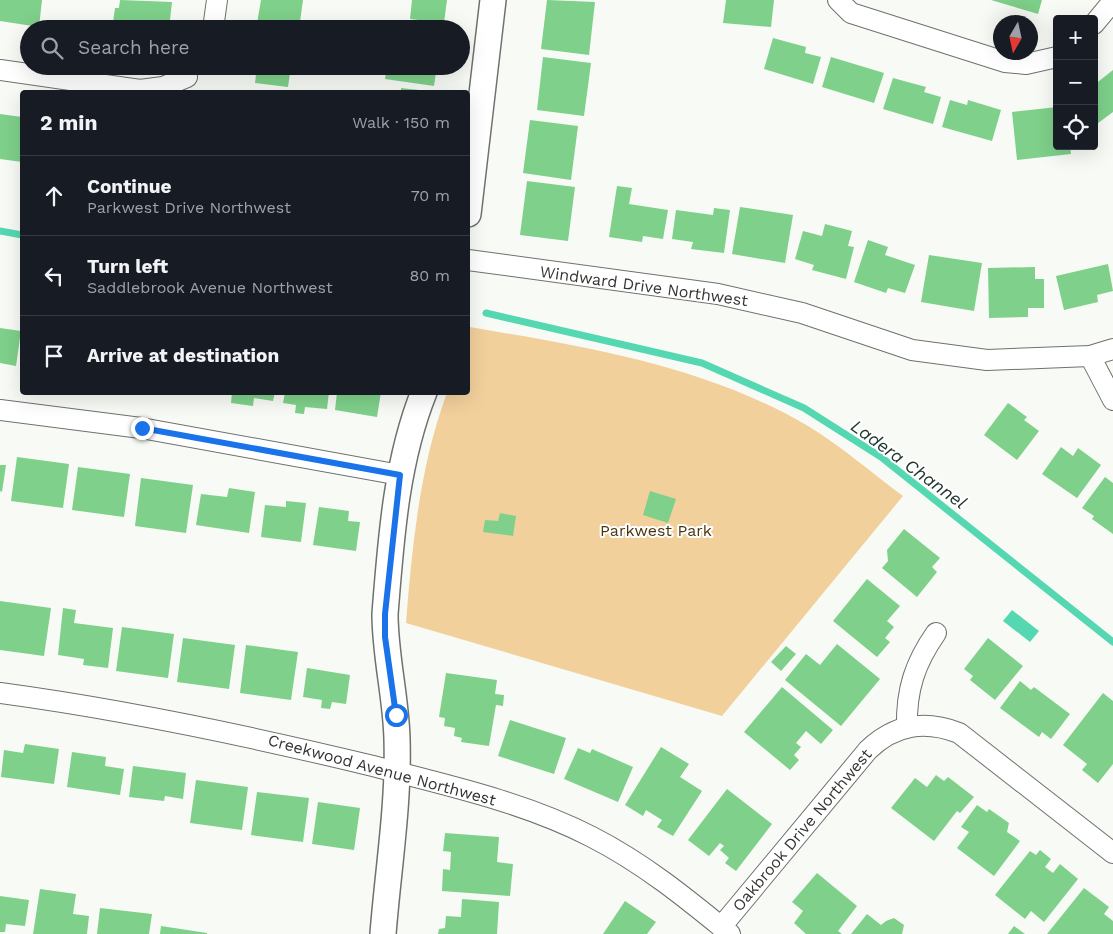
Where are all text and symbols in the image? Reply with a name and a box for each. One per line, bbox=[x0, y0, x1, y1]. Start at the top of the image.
north arrow bbox=[993, 15, 1038, 60]
map controls bbox=[1053, 15, 1098, 150]
button: + bbox=[1053, 15, 1098, 60]
search box bbox=[20, 20, 470, 75]
icon: search bbox=[38, 34, 66, 62]
text: Search here bbox=[78, 36, 189, 59]
button: − bbox=[1053, 60, 1098, 105]
button: locate bbox=[1053, 105, 1098, 150]
text: 2 min bbox=[40, 110, 97, 135]
text: Walk · 150 m bbox=[352, 113, 450, 132]
text: Continue bbox=[87, 175, 171, 198]
icon: ahead bbox=[40, 182, 68, 210]
text: 70 m bbox=[411, 186, 450, 205]
text: Parkwest Drive Northwest bbox=[87, 198, 291, 217]
text: Turn left bbox=[87, 255, 168, 278]
icon: left bbox=[40, 262, 68, 290]
street label: Windward Drive Northwest bbox=[539, 262, 750, 310]
text: 80 m bbox=[409, 266, 450, 285]
text: Saddlebrook Avenue Northwest bbox=[87, 278, 333, 297]
icon: arrive bbox=[40, 342, 68, 370]
text: Arrive at destination bbox=[87, 344, 279, 367]
water label: Ladera Channel bbox=[847, 415, 971, 513]
route end bbox=[131, 417, 154, 440]
park label: Parkwest Park bbox=[600, 521, 712, 540]
route start bbox=[385, 704, 408, 727]
street label: Creekwood Avenue Northwest bbox=[266, 730, 498, 810]
street label: Oakbrook Drive Northwest bbox=[728, 745, 876, 915]

